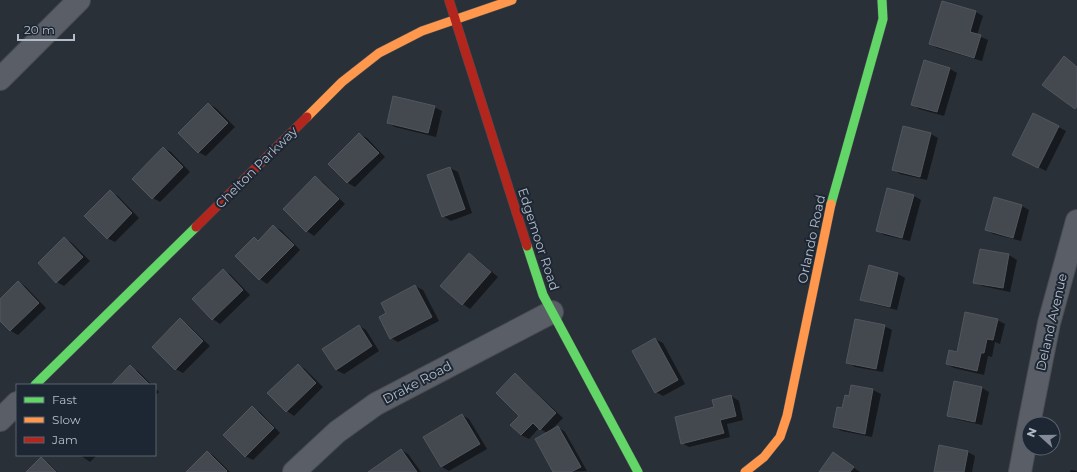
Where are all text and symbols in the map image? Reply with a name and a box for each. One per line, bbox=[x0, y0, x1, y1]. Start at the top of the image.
scale bar bbox=[18, 16, 74, 42]
text: 20 m bbox=[24, 22, 55, 37]
street label: Chelton Parkway bbox=[212, 122, 301, 211]
street label: Edgemoor Road bbox=[515, 186, 563, 292]
street label: Orlando Road bbox=[794, 193, 828, 285]
street label: Deland Avenue bbox=[1032, 271, 1070, 372]
street label: Drake Road bbox=[380, 357, 454, 407]
legend bbox=[16, 384, 156, 456]
text: Fast bbox=[52, 392, 77, 407]
text: Slow bbox=[52, 412, 81, 427]
north arrow bbox=[1021, 416, 1061, 456]
text: N bbox=[1024, 426, 1040, 439]
text: Jam bbox=[51, 432, 78, 447]

